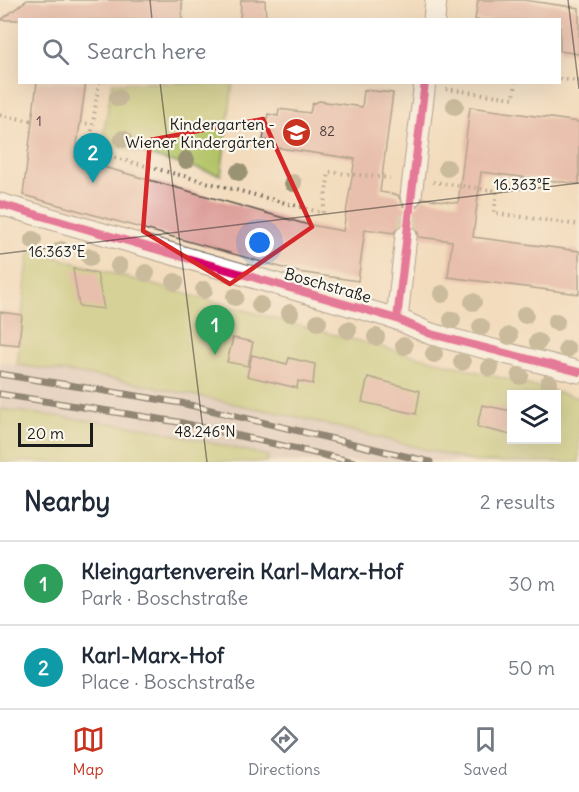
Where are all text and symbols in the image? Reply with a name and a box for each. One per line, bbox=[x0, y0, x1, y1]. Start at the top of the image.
search box bbox=[18, 18, 561, 84]
icon: search bbox=[39, 35, 72, 68]
text: Search here bbox=[87, 37, 206, 65]
house number: 1 bbox=[36, 112, 42, 130]
place label: Kindergarten - Wiener Kindergärten bbox=[125, 114, 275, 152]
school or university icon: Kindergarten - Wiener Kindergärten bbox=[280, 117, 312, 149]
house number: 82 bbox=[319, 122, 335, 140]
pin: 2 bbox=[74, 134, 112, 183]
text: 16.363°E bbox=[493, 175, 551, 194]
your location bbox=[245, 228, 274, 257]
text: 16.363°E bbox=[28, 242, 86, 261]
street label: Boschstraße bbox=[282, 263, 374, 307]
pin: 1 bbox=[196, 306, 234, 355]
map controls bbox=[507, 390, 561, 444]
button: layers bbox=[507, 390, 561, 444]
scale bar bbox=[18, 420, 93, 448]
text: 48.246°N bbox=[174, 422, 236, 441]
text: 20 m bbox=[27, 423, 64, 443]
text: Nearby bbox=[24, 485, 110, 518]
text: 2 results bbox=[480, 489, 555, 514]
text: Kleingartenverein Karl-Marx-Hof bbox=[81, 557, 403, 585]
text: 1 bbox=[40, 571, 47, 596]
text: 30 m bbox=[508, 571, 555, 596]
text: Park · Boschstraße bbox=[81, 585, 248, 610]
text: Karl-Marx-Hof bbox=[81, 641, 224, 669]
text: 2 bbox=[38, 655, 49, 680]
text: 50 m bbox=[508, 655, 555, 680]
text: Place · Boschstraße bbox=[81, 669, 255, 694]
tab: Map bbox=[72, 723, 105, 779]
tab: Directions bbox=[248, 723, 320, 779]
tab: Saved bbox=[464, 723, 507, 779]

